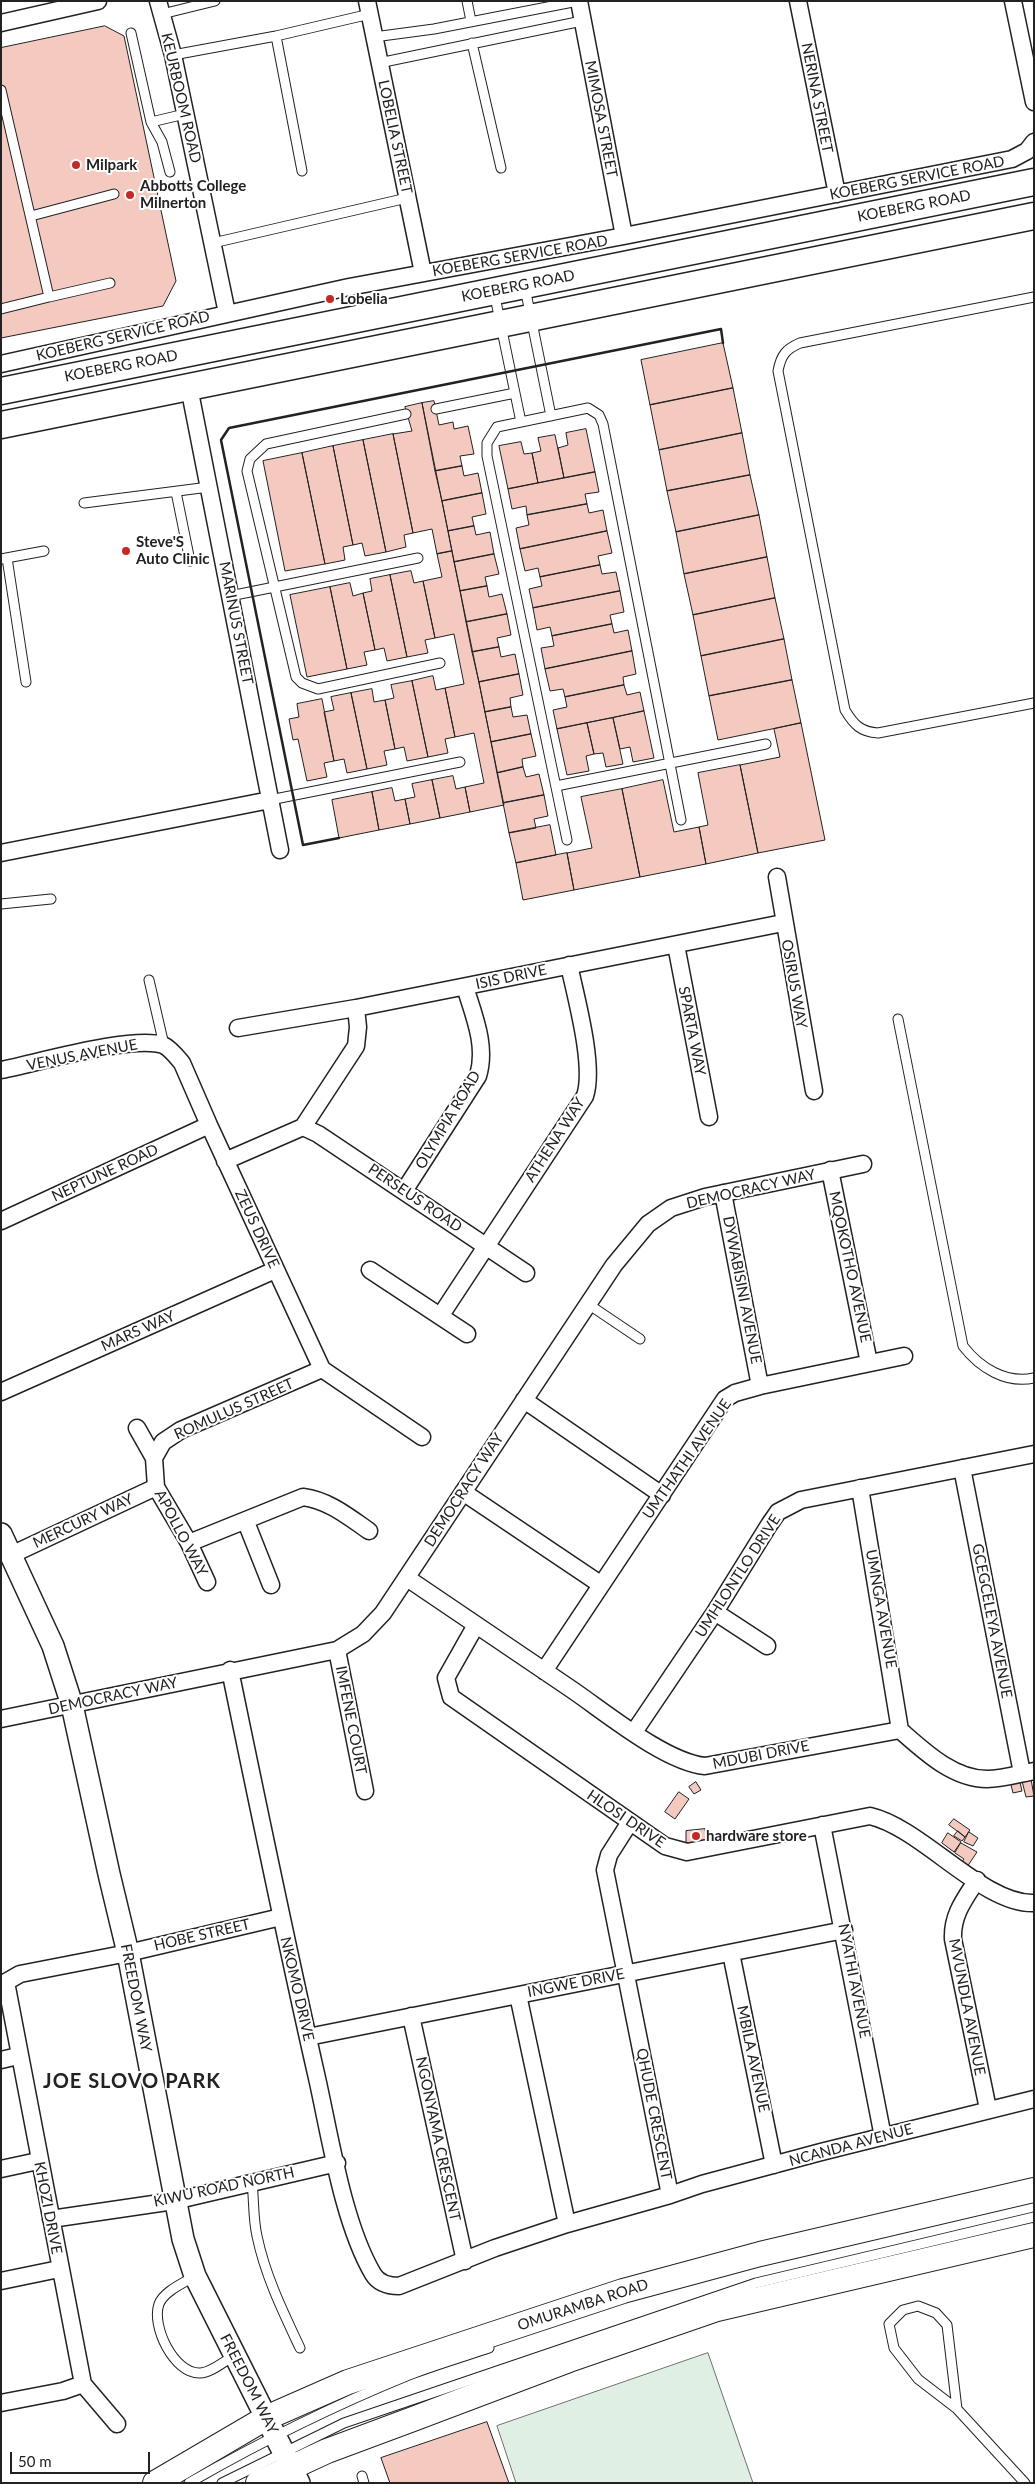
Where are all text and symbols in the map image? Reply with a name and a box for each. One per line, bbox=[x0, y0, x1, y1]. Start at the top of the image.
street label: KEURBOOM ROAD bbox=[157, 31, 205, 165]
street label: NERINA STREET bbox=[798, 41, 836, 155]
street label: MIMOSA STREET bbox=[581, 59, 621, 179]
street label: LOBELIA STREET bbox=[374, 78, 416, 196]
street label: KOEBERG SERVICE ROAD bbox=[828, 152, 1006, 204]
place label: Milpark bbox=[86, 156, 137, 174]
marker: Milpark bbox=[70, 159, 82, 171]
place label: Abbotts College Milnerton bbox=[140, 177, 246, 212]
street label: KOEBERG ROAD bbox=[856, 186, 972, 226]
marker: Abbotts College Milnerton bbox=[124, 189, 136, 201]
street label: KOEBERG SERVICE ROAD bbox=[431, 232, 609, 280]
street label: KOEBERG ROAD bbox=[460, 266, 576, 306]
place label: Lobelia bbox=[340, 290, 388, 308]
marker: Lobelia bbox=[324, 293, 336, 305]
street label: KOEBERG SERVICE ROAD bbox=[34, 307, 212, 365]
street label: KOEBERG ROAD bbox=[63, 346, 179, 386]
place label: Steve'S Auto Clinic bbox=[136, 533, 209, 568]
marker: Steve'S Auto Clinic bbox=[120, 545, 132, 557]
street label: MARINUS STREET bbox=[215, 560, 257, 686]
street label: OSIRUS WAY bbox=[777, 938, 811, 1030]
street label: ISIS DRIVE bbox=[474, 961, 548, 993]
street label: SPARTA WAY bbox=[675, 985, 709, 1077]
street label: VENUS AVENUE bbox=[25, 1035, 139, 1075]
street label: OLYMPIA ROAD bbox=[412, 1068, 484, 1172]
street label: ATHENA WAY bbox=[521, 1094, 589, 1186]
street label: NEPTUNE ROAD bbox=[49, 1140, 161, 1206]
street label: PERSEUS ROAD bbox=[365, 1160, 465, 1236]
street label: DEMOCRACY WAY bbox=[685, 1165, 817, 1213]
street label: ZEUS DRIVE bbox=[231, 1187, 283, 1271]
street label: MQOKOTHO AVENUE bbox=[825, 1190, 875, 1344]
street label: DYWABISINI AVENUE bbox=[719, 1215, 765, 1365]
street label: MARS WAY bbox=[98, 1307, 178, 1355]
street label: ROMULUS STREET bbox=[171, 1375, 297, 1443]
street label: UMTHATHI AVENUE bbox=[639, 1396, 735, 1522]
street label: DEMOCRACY WAY bbox=[421, 1430, 507, 1550]
street label: APOLLO WAY bbox=[151, 1487, 211, 1579]
street label: MERCURY WAY bbox=[30, 1490, 136, 1552]
street label: UMHLONTLO DRIVE bbox=[692, 1511, 784, 1641]
street label: GCEGCELEYA AVENUE bbox=[968, 1542, 1016, 1700]
street label: UMNGA AVENUE bbox=[862, 1548, 900, 1670]
street label: IMFENE COURT bbox=[332, 1664, 370, 1776]
street label: DEMOCRACY WAY bbox=[47, 1673, 179, 1719]
street label: MDUBI DRIVE bbox=[711, 1737, 811, 1773]
street label: HLOSI DRIVE bbox=[583, 1786, 669, 1852]
place label: hardware store bbox=[706, 1827, 807, 1845]
marker: hardware store bbox=[690, 1830, 702, 1842]
street label: HOBE STREET bbox=[152, 1915, 252, 1955]
street label: NYATHI AVENUE bbox=[834, 1922, 874, 2040]
street label: NKOMO DRIVE bbox=[276, 1935, 318, 2043]
street label: MVUNDLA AVENUE bbox=[945, 1937, 989, 2077]
street label: FREEDOM WAY bbox=[117, 1942, 155, 2054]
street label: INGWE DRIVE bbox=[526, 1965, 626, 2001]
street label: MBILA AVENUE bbox=[733, 2004, 773, 2114]
street label: QHUDE CRESCENT bbox=[632, 2047, 676, 2181]
street label: NGONYAMA CRESCENT bbox=[412, 2055, 464, 2223]
district label: JOE SLOVO PARK bbox=[41, 2070, 223, 2094]
street label: NCANDA AVENUE bbox=[787, 2120, 915, 2170]
street label: KHOZI DRIVE bbox=[30, 2160, 66, 2256]
street label: KIWU ROAD NORTH bbox=[152, 2163, 296, 2211]
street label: OMURAMBA ROAD bbox=[515, 2275, 651, 2335]
street label: FREEDOM WAY bbox=[216, 2331, 282, 2437]
scale bar bbox=[12, 2442, 152, 2474]
text: 50 m bbox=[18, 2452, 52, 2470]

